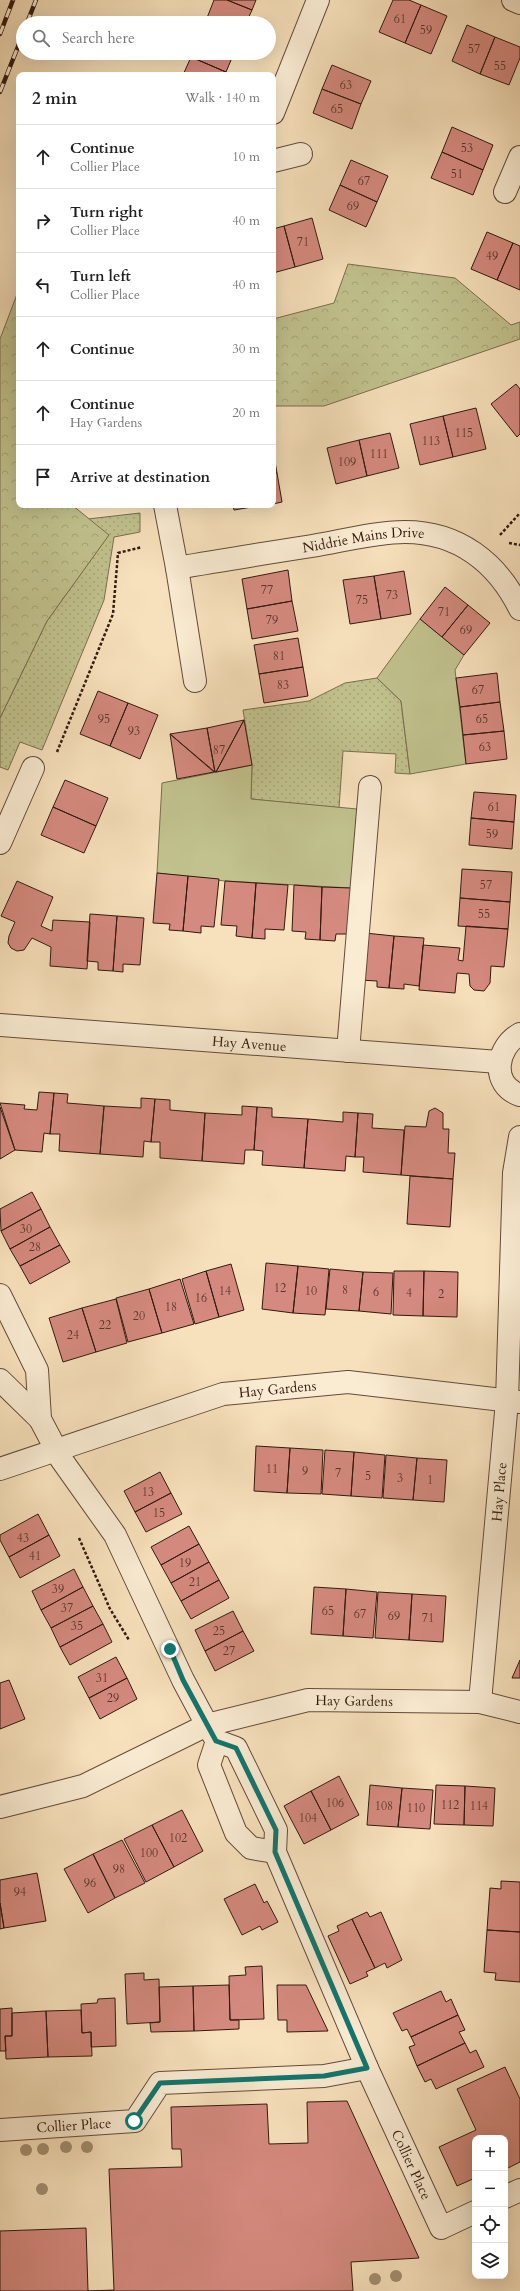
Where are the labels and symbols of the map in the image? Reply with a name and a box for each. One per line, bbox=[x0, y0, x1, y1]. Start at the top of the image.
house number: 61 bbox=[394, 11, 406, 27]
house number: 59 bbox=[420, 22, 432, 38]
house number: 57 bbox=[468, 41, 480, 57]
house number: 55 bbox=[494, 58, 506, 74]
house number: 63 bbox=[340, 77, 352, 93]
house number: 65 bbox=[331, 101, 343, 117]
house number: 53 bbox=[461, 140, 473, 156]
house number: 51 bbox=[451, 166, 463, 182]
house number: 67 bbox=[358, 173, 370, 189]
house number: 69 bbox=[347, 198, 359, 214]
house number: 71 bbox=[297, 234, 309, 250]
house number: 49 bbox=[486, 248, 498, 264]
house number: 115 bbox=[455, 425, 473, 441]
house number: 113 bbox=[422, 433, 440, 449]
house number: 111 bbox=[370, 446, 388, 462]
house number: 109 bbox=[338, 454, 356, 470]
street label: Niddrie Mains Drive bbox=[301, 523, 426, 557]
house number: 77 bbox=[261, 582, 273, 598]
house number: 73 bbox=[386, 587, 398, 603]
house number: 75 bbox=[356, 592, 368, 608]
house number: 71 bbox=[438, 604, 450, 620]
house number: 79 bbox=[266, 612, 278, 628]
house number: 69 bbox=[460, 622, 472, 638]
house number: 81 bbox=[273, 648, 285, 664]
house number: 83 bbox=[277, 677, 289, 693]
house number: 67 bbox=[472, 682, 484, 698]
house number: 95 bbox=[98, 711, 110, 727]
house number: 65 bbox=[476, 711, 488, 727]
house number: 93 bbox=[128, 723, 140, 739]
house number: 63 bbox=[479, 739, 491, 755]
house number: 87 bbox=[213, 742, 225, 758]
house number: 61 bbox=[488, 799, 500, 815]
house number: 59 bbox=[486, 826, 498, 842]
house number: 57 bbox=[480, 877, 492, 893]
house number: 55 bbox=[478, 906, 490, 922]
street label: Hay Avenue bbox=[211, 1032, 287, 1056]
house number: 30 bbox=[20, 1221, 32, 1237]
house number: 28 bbox=[29, 1239, 41, 1255]
house number: 12 bbox=[274, 1280, 286, 1296]
house number: 8 bbox=[342, 1282, 348, 1298]
house number: 14 bbox=[219, 1283, 231, 1299]
house number: 10 bbox=[305, 1283, 317, 1299]
house number: 6 bbox=[373, 1284, 379, 1300]
house number: 4 bbox=[406, 1285, 412, 1301]
house number: 2 bbox=[438, 1286, 444, 1302]
house number: 16 bbox=[195, 1290, 207, 1306]
house number: 18 bbox=[165, 1299, 177, 1315]
house number: 20 bbox=[133, 1308, 145, 1324]
house number: 22 bbox=[99, 1317, 111, 1333]
house number: 24 bbox=[67, 1327, 79, 1343]
street label: Hay Gardens bbox=[238, 1376, 317, 1402]
house number: 11 bbox=[266, 1461, 278, 1477]
street label: Hay Place bbox=[487, 1461, 511, 1522]
house number: 9 bbox=[302, 1463, 308, 1479]
house number: 7 bbox=[335, 1465, 341, 1481]
house number: 5 bbox=[365, 1468, 371, 1484]
house number: 3 bbox=[397, 1470, 403, 1486]
house number: 1 bbox=[427, 1472, 433, 1488]
house number: 13 bbox=[142, 1484, 154, 1500]
house number: 15 bbox=[153, 1505, 165, 1521]
house number: 43 bbox=[17, 1530, 29, 1546]
house number: 41 bbox=[29, 1548, 41, 1564]
house number: 19 bbox=[179, 1555, 191, 1571]
house number: 21 bbox=[189, 1574, 201, 1590]
house number: 39 bbox=[52, 1581, 64, 1597]
house number: 37 bbox=[61, 1600, 73, 1616]
house number: 65 bbox=[322, 1603, 334, 1619]
house number: 67 bbox=[354, 1606, 366, 1622]
house number: 69 bbox=[388, 1608, 400, 1624]
house number: 71 bbox=[422, 1610, 434, 1626]
house number: 35 bbox=[71, 1618, 83, 1634]
house number: 25 bbox=[213, 1623, 225, 1639]
route end bbox=[161, 1640, 179, 1658]
house number: 27 bbox=[223, 1643, 235, 1659]
house number: 31 bbox=[96, 1670, 108, 1686]
house number: 29 bbox=[107, 1690, 119, 1706]
street label: Hay Gardens bbox=[315, 1691, 393, 1711]
house number: 106 bbox=[326, 1795, 344, 1811]
house number: 112 bbox=[441, 1797, 459, 1813]
house number: 108 bbox=[375, 1798, 393, 1814]
house number: 114 bbox=[470, 1798, 488, 1814]
house number: 110 bbox=[407, 1800, 425, 1816]
house number: 104 bbox=[299, 1810, 317, 1826]
house number: 102 bbox=[169, 1830, 187, 1846]
house number: 100 bbox=[140, 1845, 158, 1861]
house number: 98 bbox=[113, 1861, 125, 1877]
house number: 96 bbox=[84, 1875, 96, 1891]
house number: 94 bbox=[14, 1884, 26, 1900]
route start bbox=[125, 2112, 143, 2130]
street label: Collier Place bbox=[36, 2114, 112, 2138]
street label: Collier Place bbox=[387, 2127, 436, 2203]

